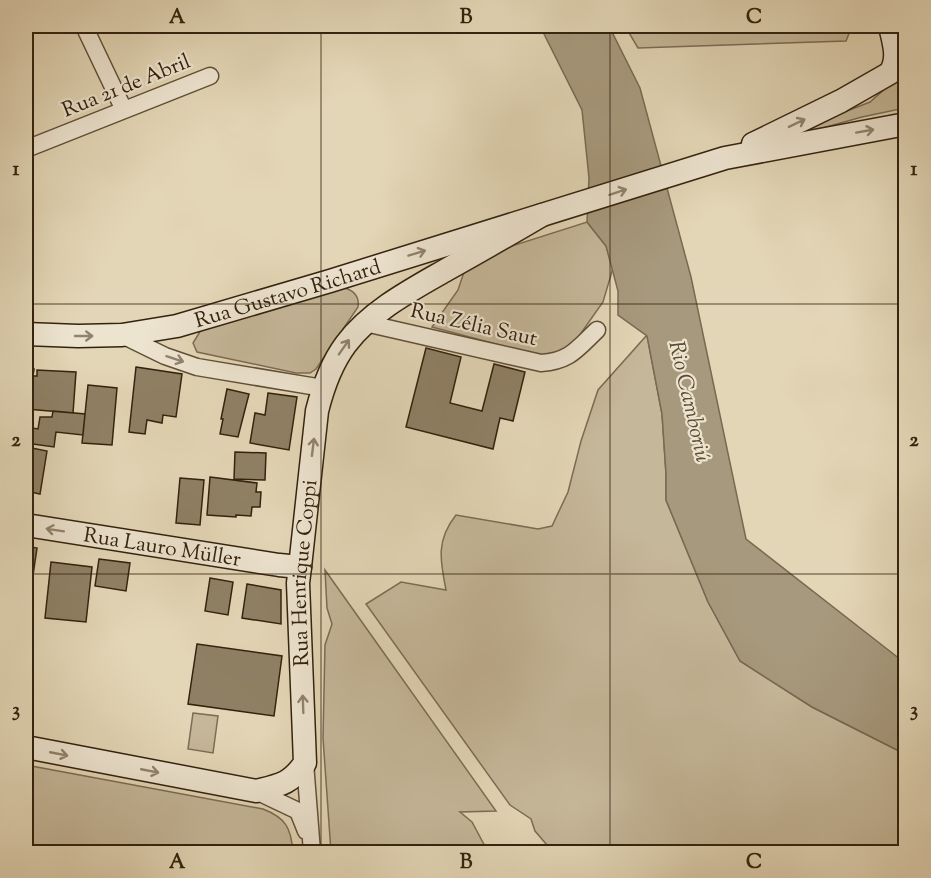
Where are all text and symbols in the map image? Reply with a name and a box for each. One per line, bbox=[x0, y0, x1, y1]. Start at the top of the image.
text: A bbox=[169, 4, 186, 33]
text: B bbox=[460, 4, 473, 33]
text: C bbox=[746, 4, 762, 33]
street label: Rua 21 de Abril bbox=[58, 47, 196, 126]
one-way arrow bbox=[787, 117, 805, 129]
one-way arrow bbox=[855, 125, 874, 136]
text: 1 bbox=[13, 156, 20, 185]
text: 1 bbox=[911, 156, 918, 185]
one-way arrow bbox=[608, 186, 627, 197]
one-way arrow bbox=[407, 247, 426, 258]
street label: Rua Gustavo Richard bbox=[191, 253, 385, 337]
street label: Rua Zélia Saut bbox=[407, 297, 540, 355]
one-way arrow bbox=[73, 330, 93, 342]
water label: Rio Camboriú bbox=[659, 338, 718, 466]
one-way arrow bbox=[338, 340, 350, 356]
one-way arrow bbox=[165, 354, 184, 365]
text: 2 bbox=[11, 427, 21, 456]
text: 2 bbox=[909, 427, 919, 456]
one-way arrow bbox=[307, 438, 318, 457]
street label: Rua Henrique Coppi bbox=[285, 478, 326, 667]
street label: Rua Lauro Müller bbox=[81, 521, 243, 576]
one-way arrow bbox=[46, 524, 65, 535]
one-way arrow bbox=[297, 695, 309, 715]
text: 3 bbox=[12, 697, 20, 726]
text: 3 bbox=[910, 697, 918, 726]
one-way arrow bbox=[49, 749, 68, 760]
one-way arrow bbox=[139, 766, 159, 777]
text: A bbox=[169, 849, 186, 878]
text: B bbox=[460, 849, 473, 878]
text: C bbox=[746, 849, 762, 878]

